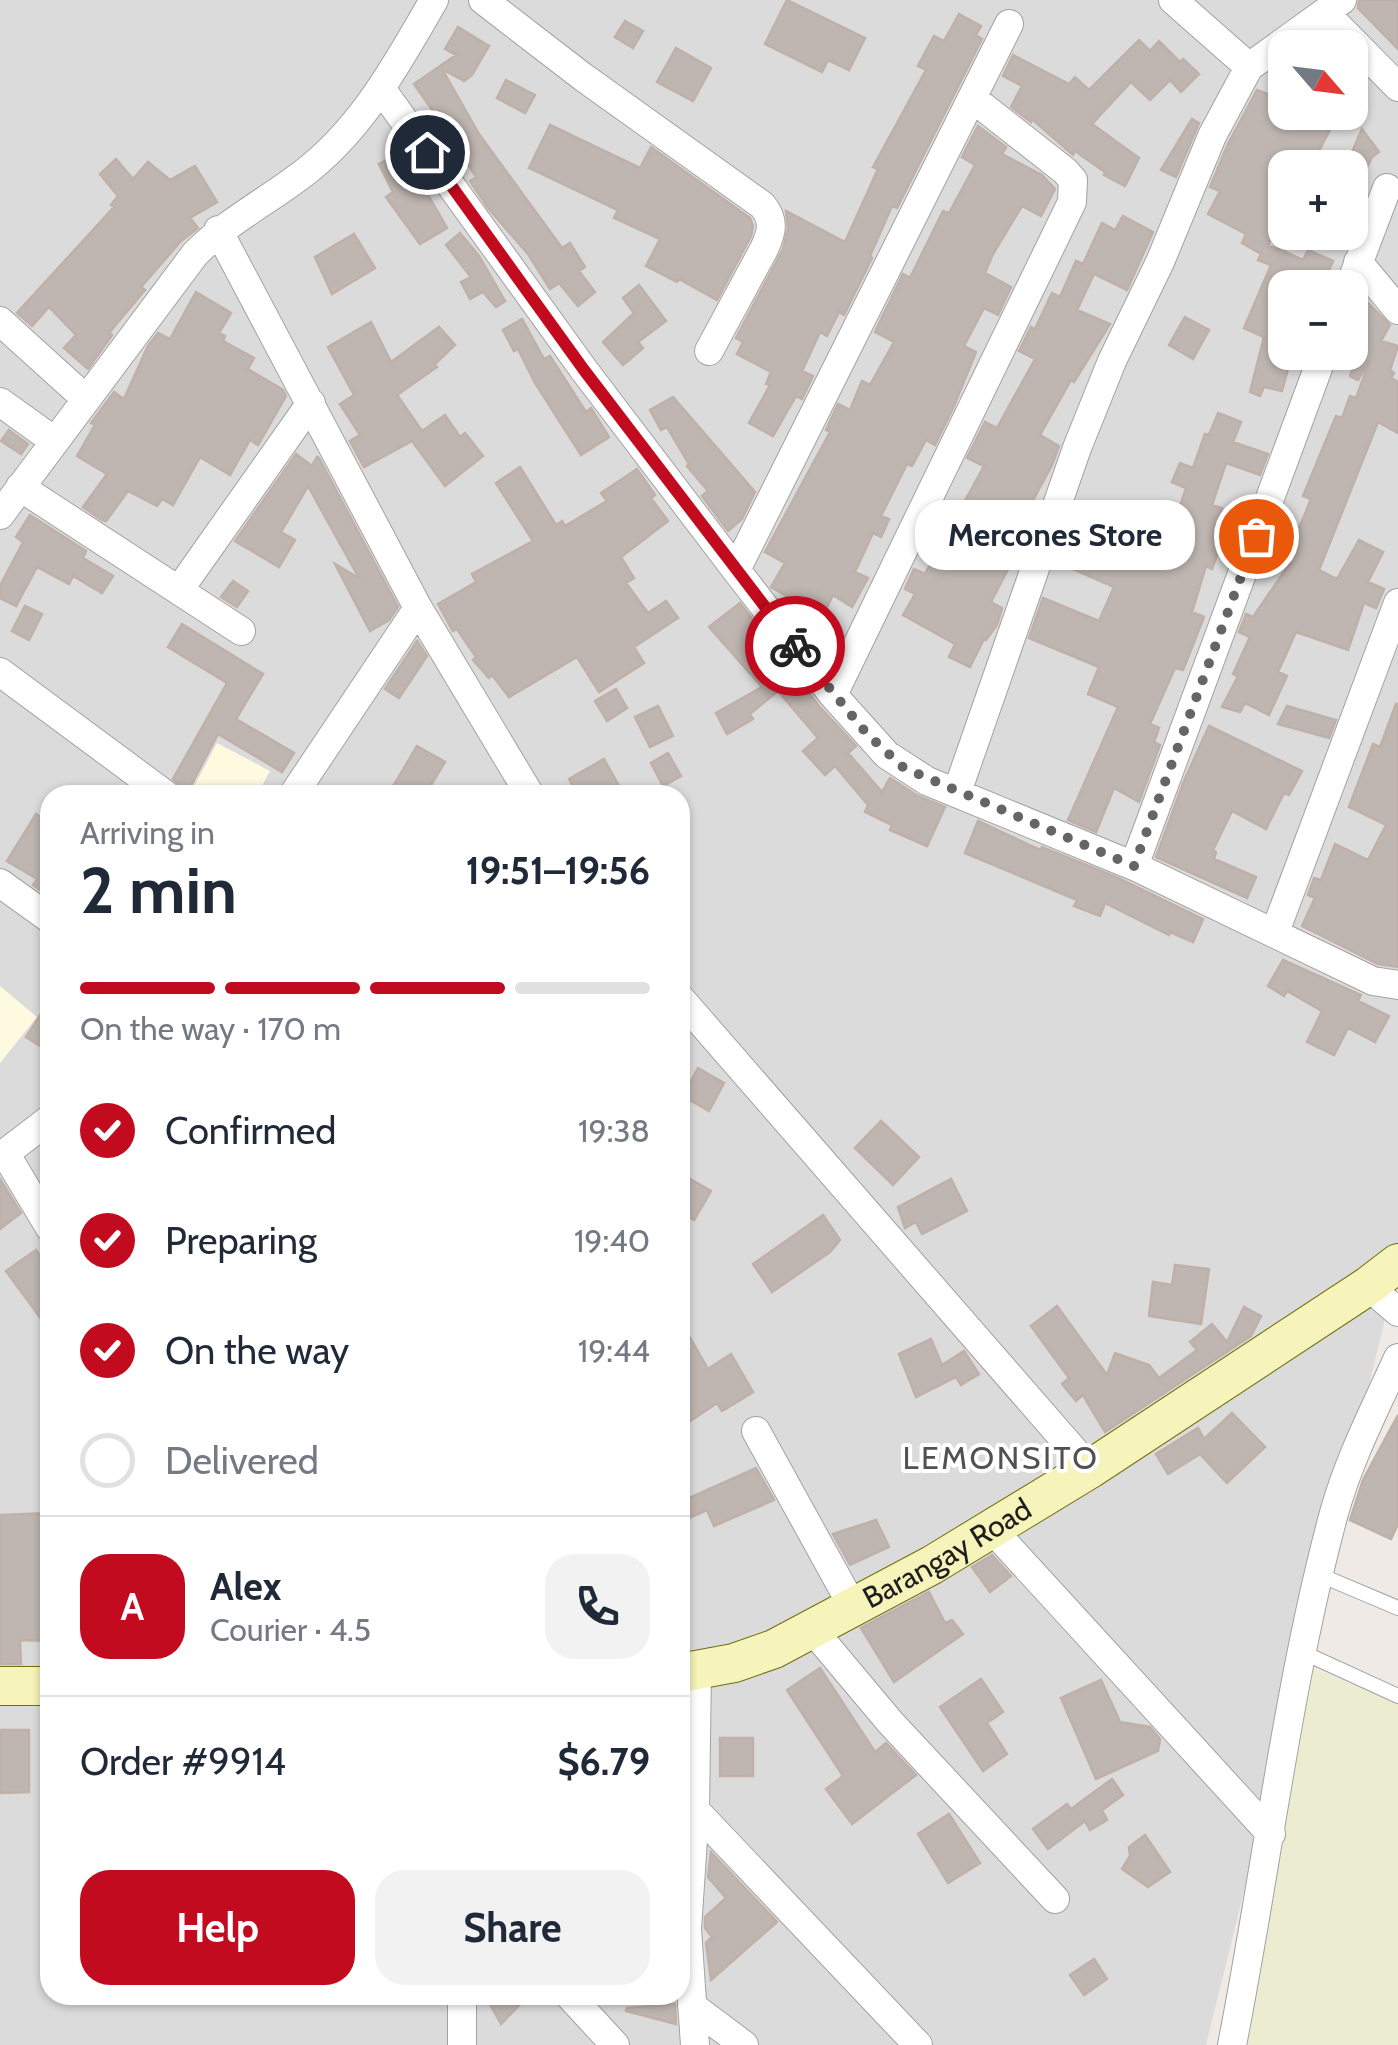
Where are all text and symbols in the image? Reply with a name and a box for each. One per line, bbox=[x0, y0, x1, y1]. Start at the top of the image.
north arrow bbox=[1268, 30, 1368, 130]
map controls bbox=[1268, 30, 1368, 370]
pin bbox=[385, 110, 470, 195]
icon: home bbox=[400, 125, 455, 180]
button: + bbox=[1268, 150, 1368, 250]
button: − bbox=[1268, 270, 1368, 370]
pin bbox=[1214, 494, 1299, 579]
callout: Mercones Store bbox=[916, 501, 1196, 571]
icon: bag bbox=[1229, 509, 1284, 564]
text: Mercones Store bbox=[948, 515, 1162, 554]
courier bbox=[745, 596, 845, 696]
icon: bike bbox=[768, 619, 823, 674]
text: Arriving in bbox=[80, 813, 215, 852]
text: 19:51–19:56 bbox=[466, 847, 650, 894]
text: 2 min bbox=[80, 850, 237, 929]
text: On the way · 170 m bbox=[80, 1009, 341, 1048]
icon: check bbox=[80, 1103, 135, 1158]
text: Confirmed bbox=[165, 1107, 336, 1154]
text: 19:38 bbox=[578, 1111, 650, 1150]
icon: check bbox=[80, 1213, 135, 1268]
text: Preparing bbox=[165, 1217, 317, 1264]
text: 19:40 bbox=[574, 1221, 650, 1260]
icon: check bbox=[80, 1323, 135, 1378]
text: On the way bbox=[165, 1327, 349, 1374]
text: 19:44 bbox=[578, 1331, 650, 1370]
text: Delivered bbox=[165, 1437, 319, 1484]
district label: LEMONSITO bbox=[902, 1438, 1100, 1477]
street label: Barangay Road bbox=[856, 1490, 1038, 1616]
button: phone bbox=[545, 1554, 650, 1659]
text: Alex bbox=[210, 1563, 281, 1610]
text: A bbox=[121, 1583, 144, 1630]
text: Courier · 4.5 bbox=[210, 1610, 371, 1649]
text: Order #9914 bbox=[80, 1738, 286, 1785]
text: $6.79 bbox=[557, 1738, 650, 1785]
button: Help bbox=[80, 1870, 355, 1985]
button: Share bbox=[375, 1870, 650, 1985]

